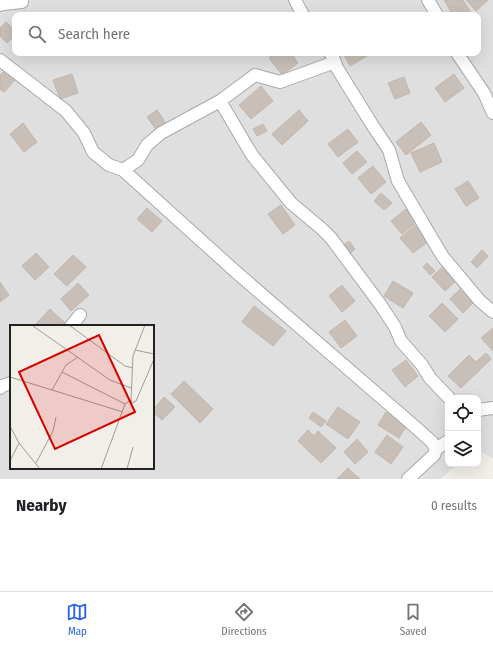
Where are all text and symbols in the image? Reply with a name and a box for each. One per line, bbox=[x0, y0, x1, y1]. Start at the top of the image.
search box bbox=[12, 12, 481, 56]
icon: search bbox=[26, 23, 48, 45]
text: Search here bbox=[58, 25, 130, 43]
inset map bbox=[10, 325, 154, 469]
map controls bbox=[445, 395, 481, 467]
button: locate bbox=[445, 395, 481, 431]
button: layers bbox=[445, 431, 481, 467]
text: Nearby bbox=[16, 495, 67, 516]
text: 0 results bbox=[431, 498, 477, 513]
tab: Map bbox=[66, 601, 88, 638]
tab: Directions bbox=[221, 601, 267, 638]
tab: Saved bbox=[400, 601, 427, 638]

